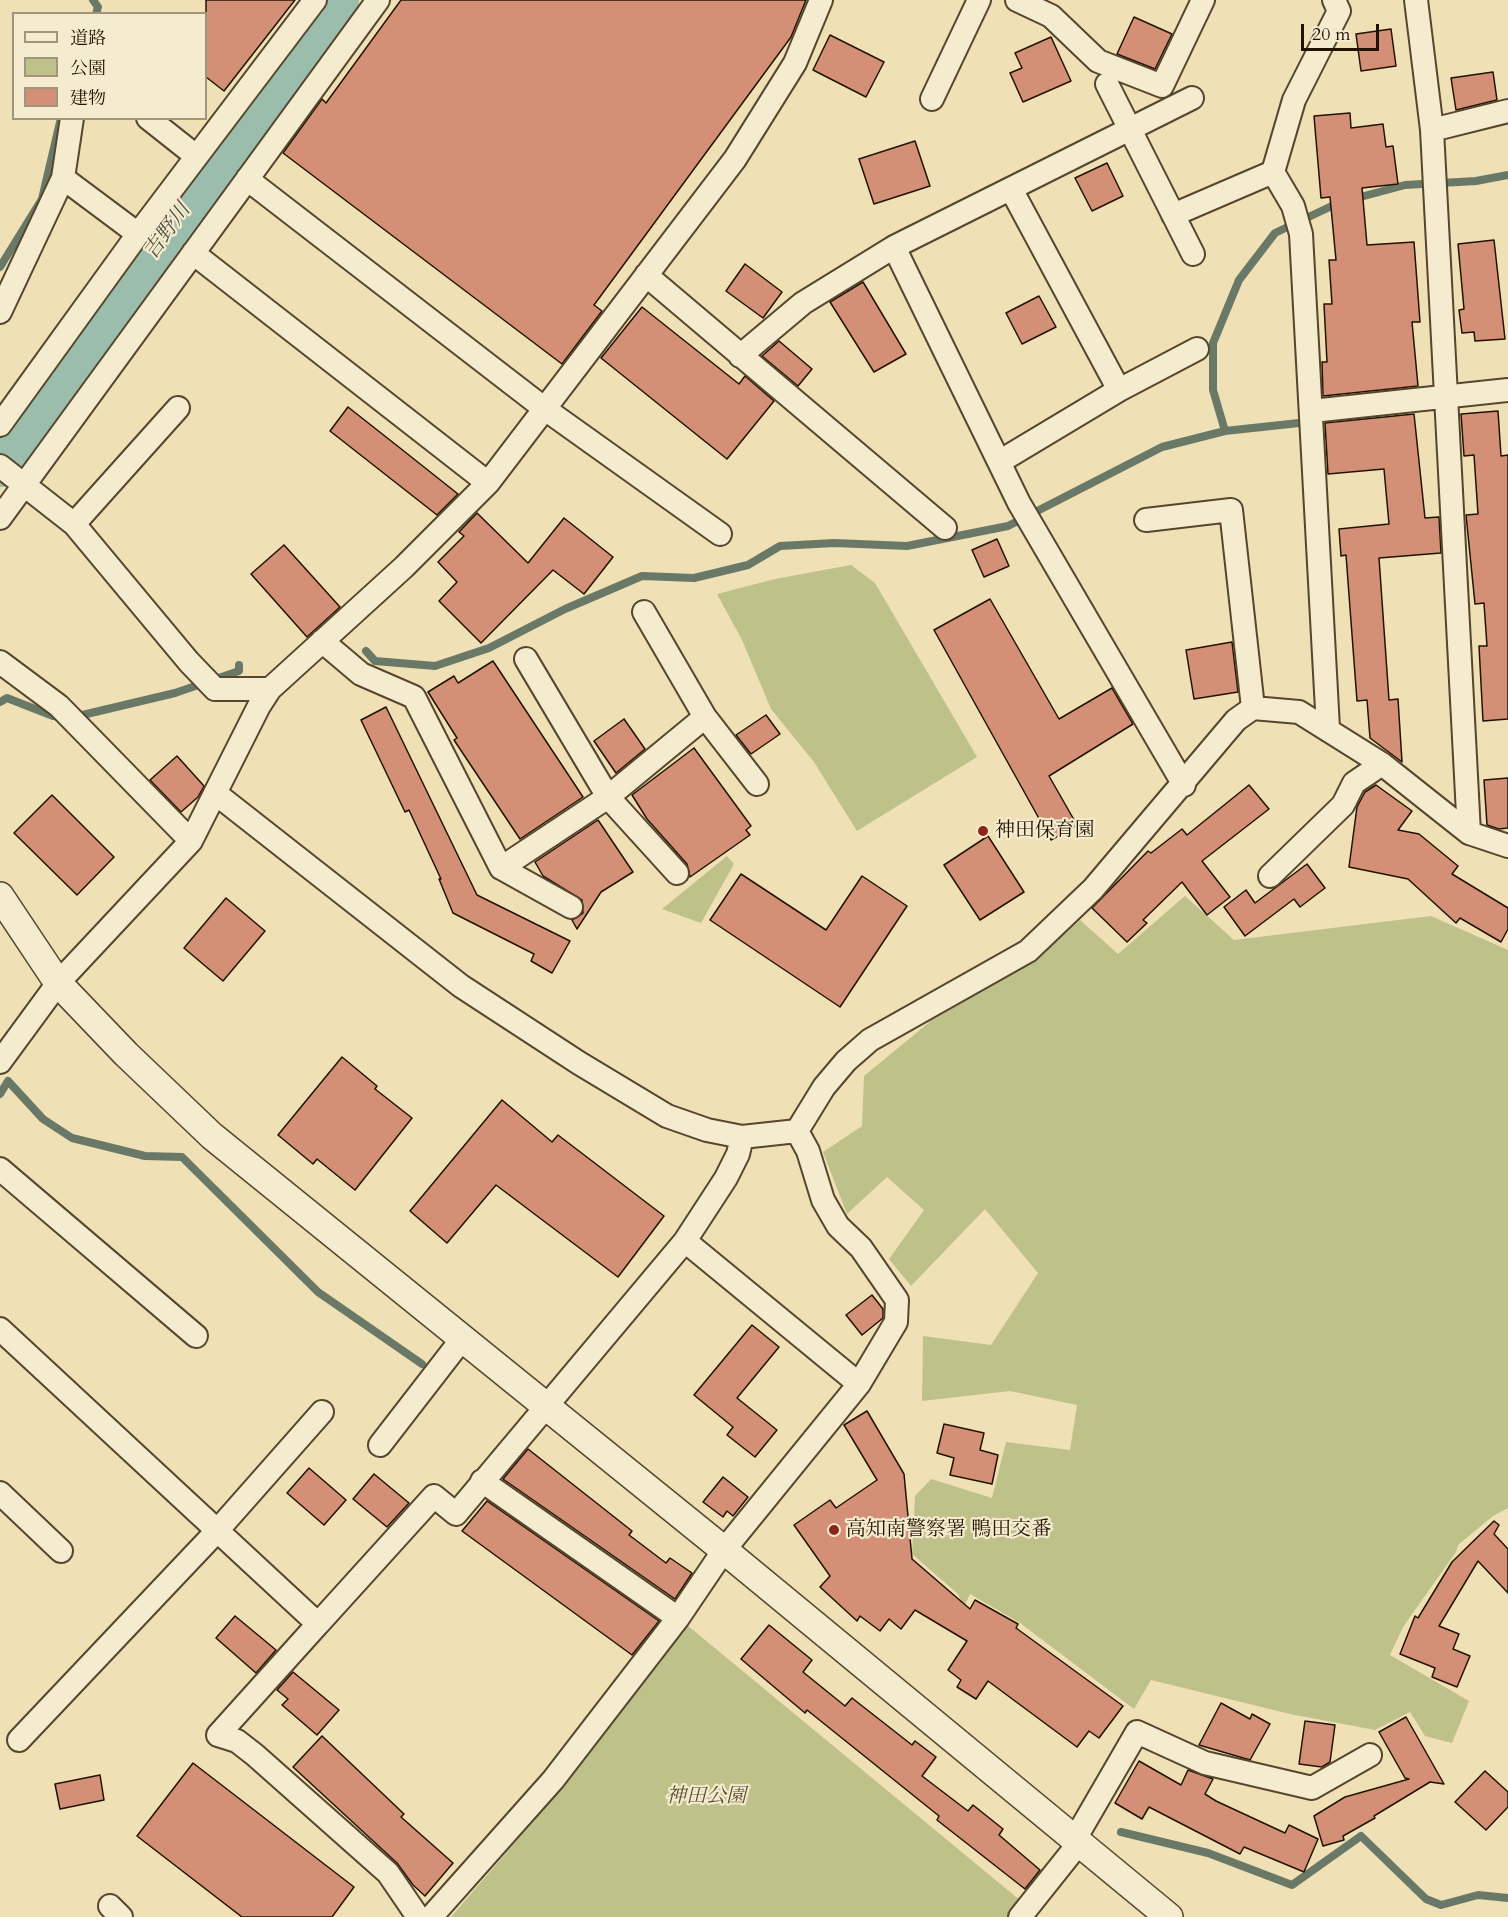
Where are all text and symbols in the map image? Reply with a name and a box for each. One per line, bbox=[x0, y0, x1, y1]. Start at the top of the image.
legend bbox=[12, 12, 207, 120]
scale bar bbox=[1304, 12, 1382, 50]
text: 20 m bbox=[1312, 22, 1351, 47]
text: 道路 bbox=[70, 26, 106, 51]
text: 公園 bbox=[70, 56, 106, 81]
text: 建物 bbox=[70, 86, 106, 111]
water label: 吉野川 bbox=[139, 199, 197, 265]
place label: 神田保育園 bbox=[995, 819, 1095, 843]
marker: 神田保育園 bbox=[976, 824, 990, 838]
place label: 高知南警察署 鴨田交番 bbox=[846, 1518, 1051, 1542]
marker: 高知南警察署 鴨田交番 bbox=[827, 1523, 841, 1537]
park label: 神田公園 bbox=[666, 1785, 746, 1809]

